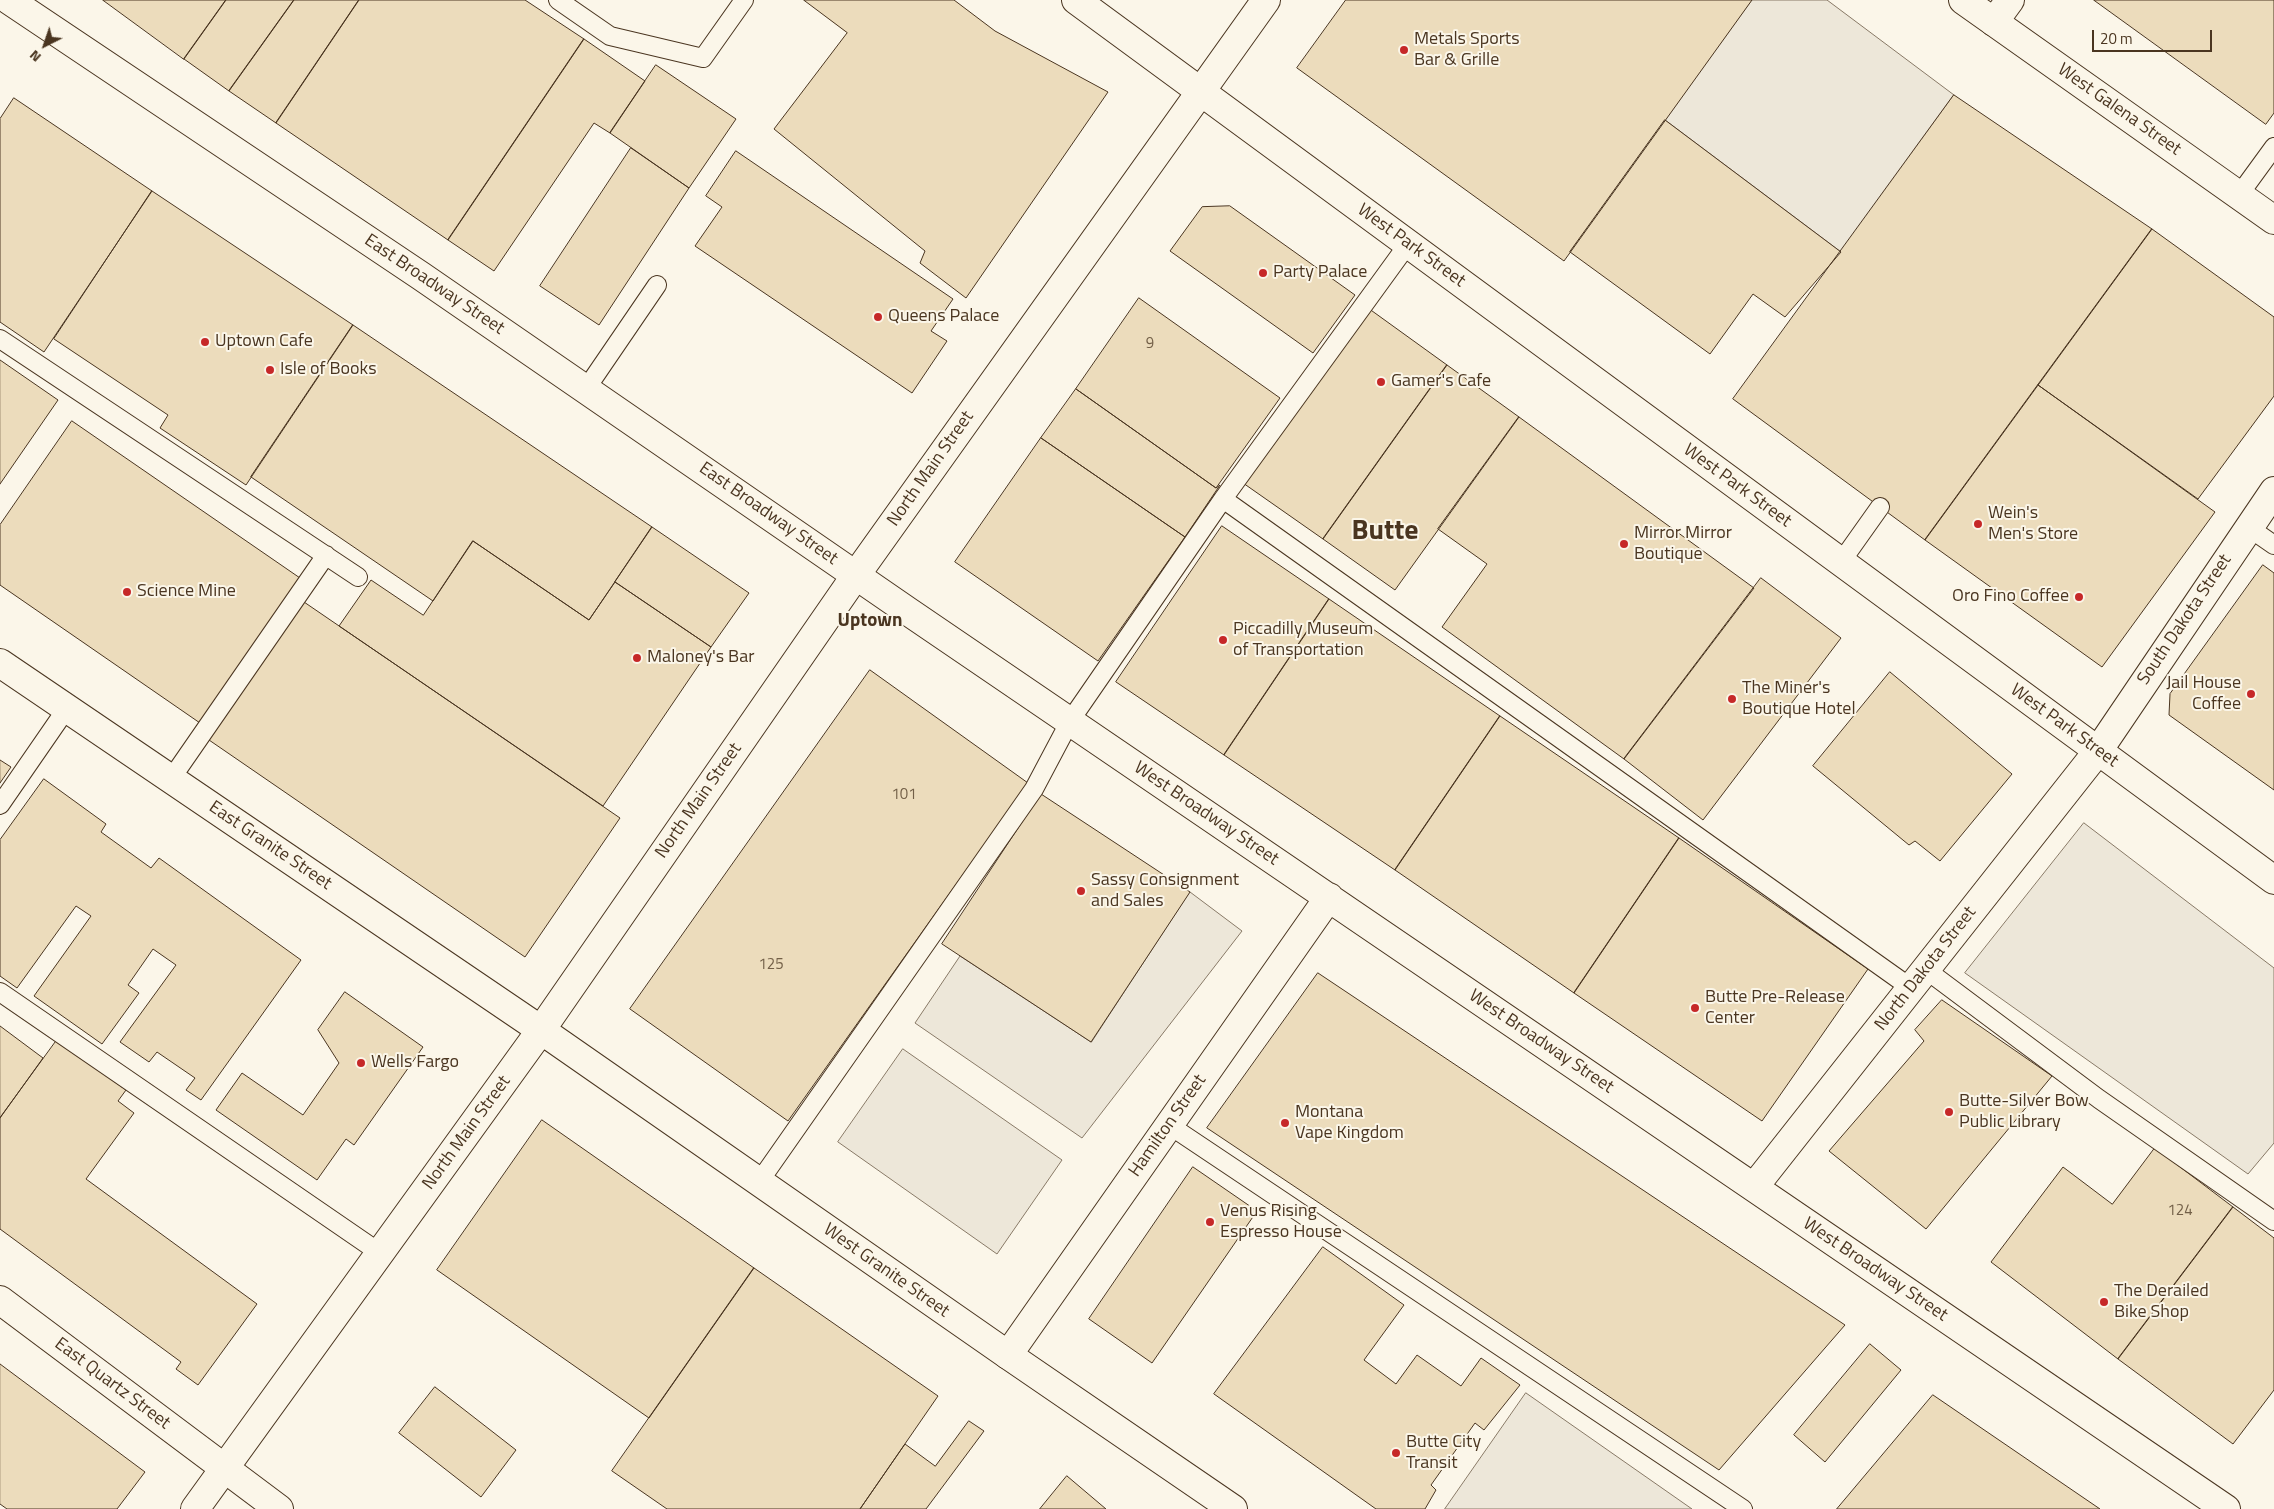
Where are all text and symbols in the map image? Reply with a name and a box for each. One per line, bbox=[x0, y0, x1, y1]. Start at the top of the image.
north arrow bbox=[20, 20, 70, 70]
scale bar bbox=[2094, 20, 2214, 52]
text: 20 m bbox=[2100, 27, 2133, 50]
place label: Metals Sports Bar & Grille bbox=[1414, 29, 1520, 72]
marker: Metals Sports Bar & Grille bbox=[1398, 44, 1410, 56]
text: N bbox=[24, 46, 45, 68]
street label: West Galena Street bbox=[2053, 59, 2185, 161]
street label: West Park Street bbox=[1353, 200, 1469, 292]
street label: East Broadway Street bbox=[360, 230, 508, 340]
place label: Party Palace bbox=[1273, 262, 1367, 284]
marker: Party Palace bbox=[1257, 267, 1269, 279]
place label: Queens Palace bbox=[888, 306, 999, 328]
marker: Queens Palace bbox=[872, 311, 884, 323]
place label: Uptown Cafe bbox=[215, 331, 313, 353]
house number: 9 bbox=[1146, 335, 1154, 353]
marker: Uptown Cafe bbox=[199, 336, 211, 348]
place label: Isle of Books bbox=[280, 359, 377, 381]
marker: Isle of Books bbox=[264, 364, 276, 376]
place label: Gamer's Cafe bbox=[1391, 371, 1491, 393]
marker: Gamer's Cafe bbox=[1375, 376, 1387, 388]
street label: North Main Street bbox=[883, 407, 979, 531]
street label: West Park Street bbox=[1679, 440, 1795, 532]
street label: East Broadway Street bbox=[694, 458, 842, 570]
place label: Wein's Men's Store bbox=[1988, 503, 2078, 546]
district label: Butte bbox=[1351, 515, 1419, 549]
marker: Wein's Men's Store bbox=[1972, 518, 1984, 530]
place label: Mirror Mirror Boutique bbox=[1634, 523, 1732, 566]
marker: Mirror Mirror Boutique bbox=[1618, 538, 1630, 550]
street label: South Dakota Street bbox=[2133, 551, 2237, 689]
place label: Science Mine bbox=[137, 581, 236, 603]
marker: Science Mine bbox=[121, 586, 133, 598]
place label: Oro Fino Coffee bbox=[1952, 586, 2069, 608]
marker: Oro Fino Coffee bbox=[2073, 591, 2085, 603]
district label: Uptown bbox=[838, 610, 902, 632]
place label: Piccadilly Museum of Transportation bbox=[1233, 619, 1373, 662]
marker: Piccadilly Museum of Transportation bbox=[1217, 634, 1229, 646]
place label: Maloney's Bar bbox=[647, 647, 754, 669]
marker: Maloney's Bar bbox=[631, 652, 643, 664]
place label: Jail House Coffee bbox=[2166, 673, 2241, 716]
place label: The Miner's Boutique Hotel bbox=[1742, 678, 1856, 721]
street label: West Park Street bbox=[2006, 680, 2122, 772]
marker: Jail House Coffee bbox=[2245, 688, 2257, 700]
marker: The Miner's Boutique Hotel bbox=[1726, 693, 1738, 705]
street label: North Main Street bbox=[651, 739, 747, 863]
street label: West Broadway Street bbox=[1129, 757, 1283, 871]
house number: 101 bbox=[891, 786, 917, 804]
street label: East Granite Street bbox=[205, 797, 335, 895]
place label: Sassy Consignment and Sales bbox=[1091, 870, 1239, 912]
marker: Sassy Consignment and Sales bbox=[1075, 885, 1087, 897]
street label: North Dakota Street bbox=[1871, 903, 1981, 1035]
house number: 125 bbox=[758, 956, 784, 974]
street label: West Broadway Street bbox=[1464, 985, 1618, 1099]
place label: Butte Pre-Release Center bbox=[1705, 987, 1845, 1030]
marker: Butte Pre-Release Center bbox=[1689, 1002, 1701, 1014]
place label: Wells Fargo bbox=[371, 1052, 459, 1074]
marker: Wells Fargo bbox=[355, 1057, 367, 1069]
street label: Hamilton Street bbox=[1125, 1071, 1211, 1181]
street label: North Main Street bbox=[418, 1072, 516, 1194]
place label: Butte-Silver Bow Public Library bbox=[1959, 1091, 2089, 1134]
place label: Montana Vape Kingdom bbox=[1295, 1102, 1404, 1144]
marker: Butte-Silver Bow Public Library bbox=[1943, 1106, 1955, 1118]
marker: Montana Vape Kingdom bbox=[1279, 1117, 1291, 1129]
place label: Venus Rising Espresso House bbox=[1220, 1201, 1342, 1244]
house number: 124 bbox=[2167, 1202, 2193, 1220]
street label: West Broadway Street bbox=[1798, 1213, 1952, 1327]
marker: Venus Rising Espresso House bbox=[1204, 1216, 1216, 1228]
street label: West Granite Street bbox=[819, 1219, 953, 1323]
place label: The Derailed Bike Shop bbox=[2114, 1281, 2209, 1324]
marker: The Derailed Bike Shop bbox=[2098, 1296, 2110, 1308]
street label: East Quartz Street bbox=[50, 1333, 174, 1435]
place label: Butte City Transit bbox=[1406, 1432, 1481, 1475]
marker: Butte City Transit bbox=[1390, 1447, 1402, 1459]

